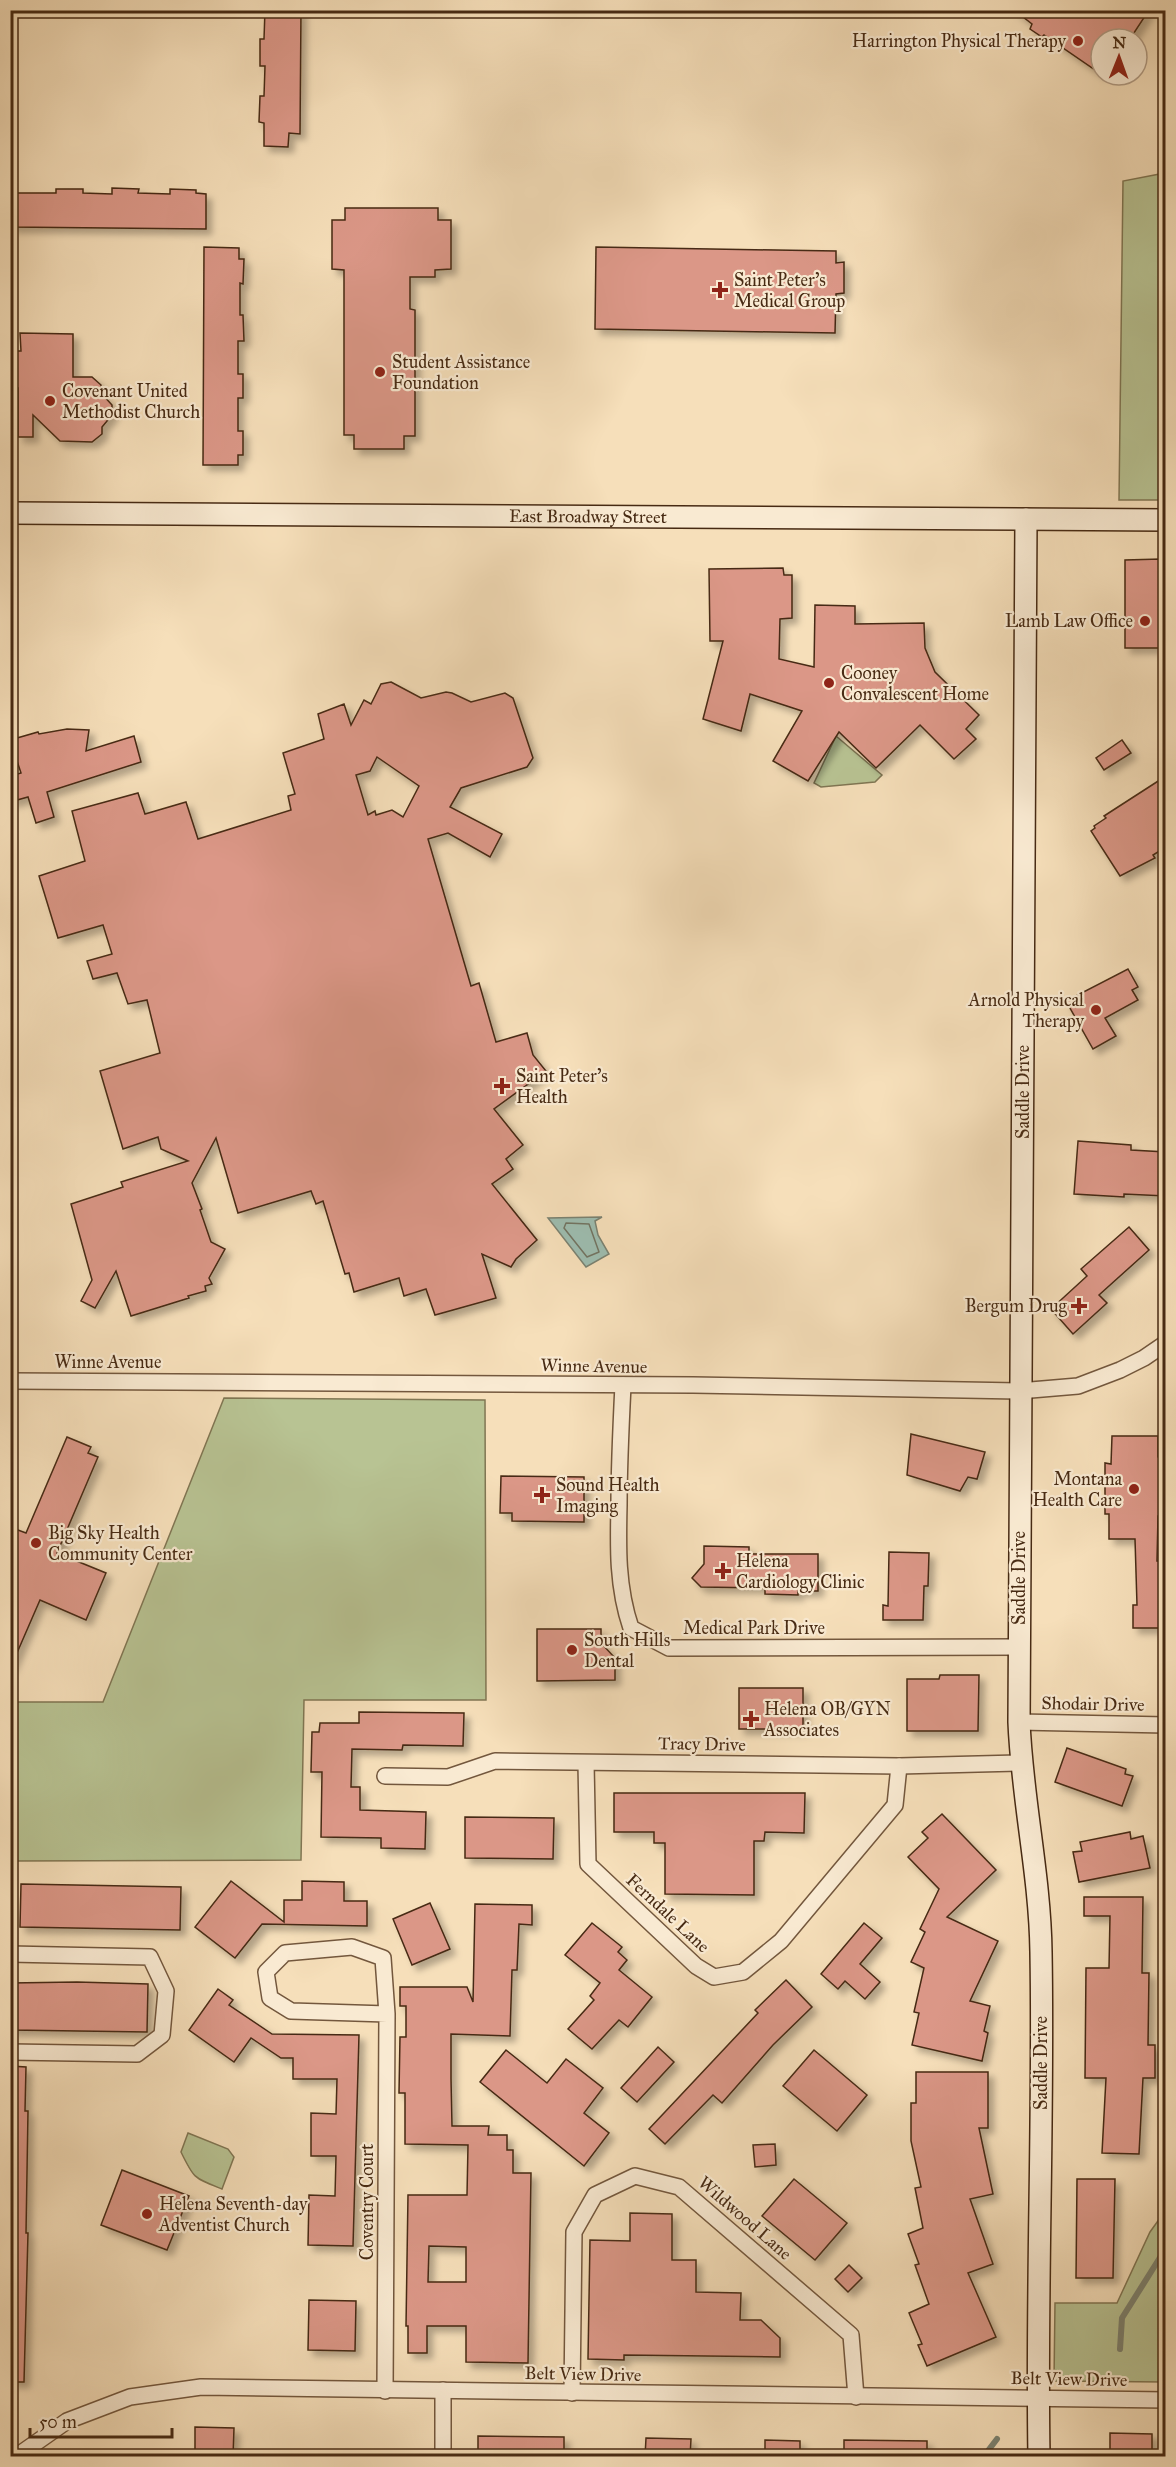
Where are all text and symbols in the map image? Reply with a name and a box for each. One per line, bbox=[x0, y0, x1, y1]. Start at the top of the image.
north arrow bbox=[1089, 27, 1149, 87]
place label: Harrington Physical Therapy bbox=[852, 30, 1067, 53]
text: N bbox=[1112, 33, 1127, 52]
marker: Harrington Physical Therapy bbox=[1071, 34, 1085, 48]
place label: Saint Peter's Medical Group bbox=[734, 269, 845, 312]
marker: Saint Peter's Medical Group bbox=[711, 281, 729, 299]
place label: Student Assistance Foundation bbox=[392, 351, 530, 394]
marker: Student Assistance Foundation bbox=[373, 365, 387, 379]
place label: Covenant United Methodist Church bbox=[62, 380, 200, 423]
marker: Covenant United Methodist Church bbox=[43, 394, 57, 408]
street label: East Broadway Street bbox=[509, 505, 668, 528]
place label: Lamb Law Office bbox=[1005, 610, 1133, 632]
marker: Lamb Law Office bbox=[1138, 614, 1152, 628]
place label: Cooney Convalescent Home bbox=[841, 662, 989, 705]
marker: Cooney Convalescent Home bbox=[822, 676, 836, 690]
place label: Arnold Physical Therapy bbox=[968, 989, 1085, 1032]
marker: Arnold Physical Therapy bbox=[1089, 1003, 1103, 1017]
street label: Saddle Drive bbox=[1012, 1045, 1034, 1139]
place label: Saint Peter's Health bbox=[516, 1065, 608, 1108]
marker: Saint Peter's Health bbox=[493, 1077, 511, 1095]
place label: Bergum Drug bbox=[965, 1295, 1068, 1318]
marker: Bergum Drug bbox=[1072, 1299, 1086, 1313]
street label: Winne Avenue bbox=[55, 1351, 161, 1373]
street label: Winne Avenue bbox=[540, 1354, 648, 1378]
place label: Montana Health Care bbox=[1032, 1468, 1122, 1511]
place label: Sound Health Imaging bbox=[556, 1474, 659, 1518]
marker: Montana Health Care bbox=[1127, 1482, 1141, 1496]
marker: Sound Health Imaging bbox=[533, 1486, 551, 1504]
place label: Big Sky Health Community Center bbox=[48, 1522, 193, 1565]
street label: Saddle Drive bbox=[1008, 1531, 1030, 1625]
marker: Big Sky Health Community Center bbox=[29, 1536, 43, 1550]
place label: Helena Cardiology Clinic bbox=[736, 1550, 865, 1594]
marker: Helena Cardiology Clinic bbox=[714, 1562, 732, 1580]
street label: Medical Park Drive bbox=[683, 1617, 825, 1639]
place label: South Hills Dental bbox=[584, 1629, 670, 1672]
marker: South Hills Dental bbox=[565, 1643, 579, 1657]
street label: Shodair Drive bbox=[1041, 1692, 1145, 1716]
place label: Helena OB/GYN Associates bbox=[763, 1698, 891, 1741]
marker: Helena OB/GYN Associates bbox=[742, 1710, 760, 1728]
street label: Tracy Drive bbox=[658, 1732, 746, 1756]
street label: Ferndale Lane bbox=[622, 1869, 714, 1957]
street label: Saddle Drive bbox=[1030, 2016, 1052, 2110]
street label: Coventry Court bbox=[356, 2143, 378, 2260]
street label: Wildwood Lane bbox=[694, 2171, 796, 2265]
place label: Helena Seventh-day Adventist Church bbox=[158, 2193, 308, 2236]
marker: Helena Seventh-day Adventist Church bbox=[140, 2207, 154, 2221]
street label: Belt View Drive bbox=[525, 2362, 641, 2386]
street label: Belt View Drive bbox=[1011, 2367, 1127, 2391]
scale bar bbox=[30, 2401, 172, 2439]
text: 50 m bbox=[39, 2411, 77, 2433]

